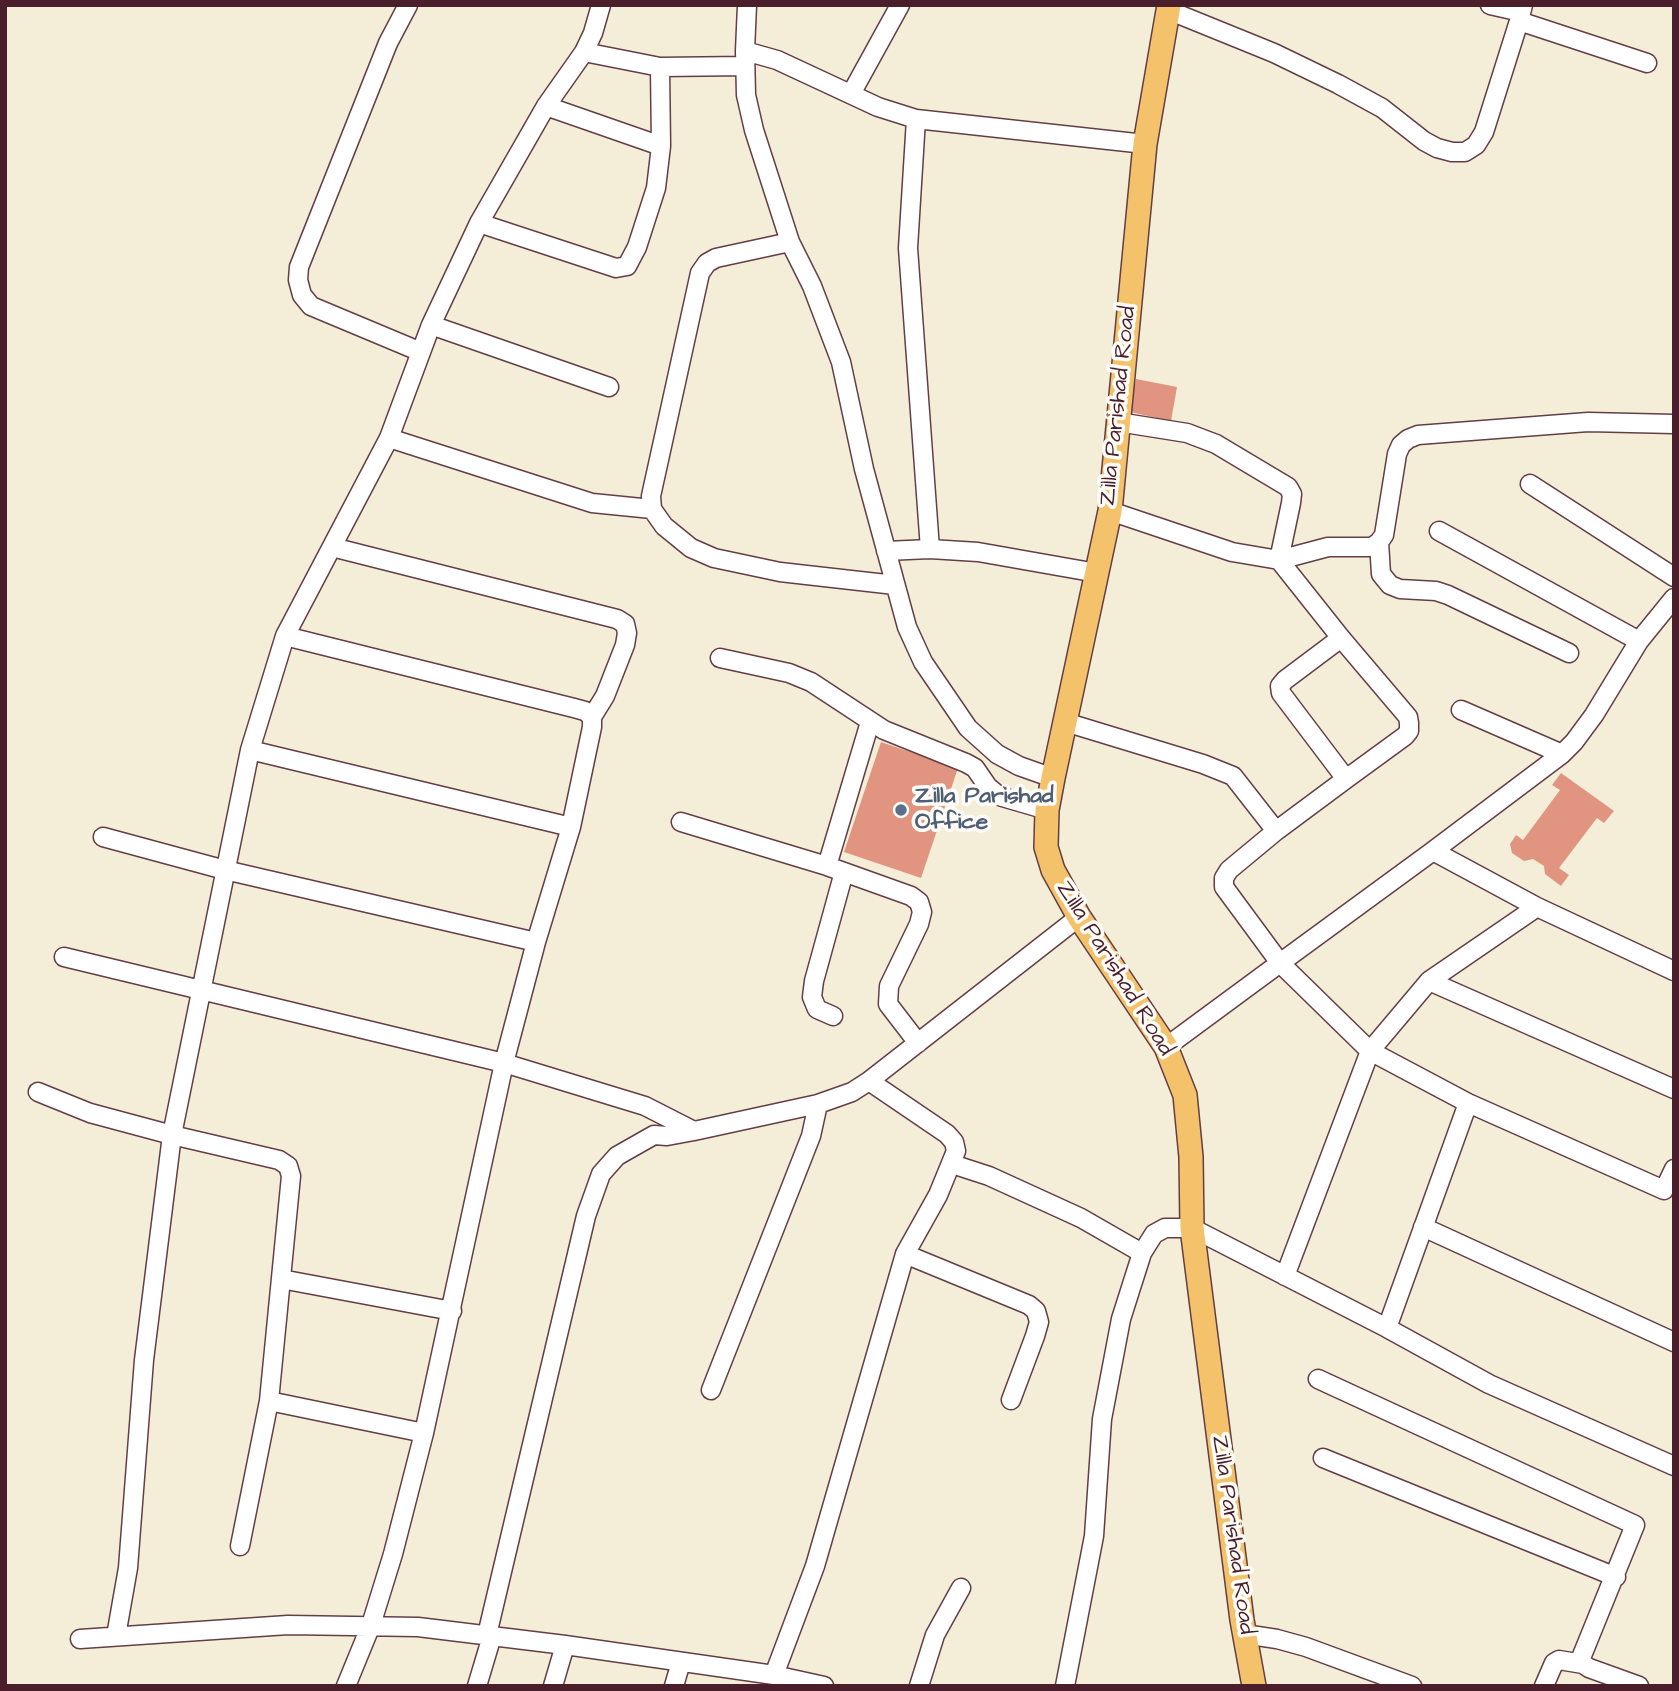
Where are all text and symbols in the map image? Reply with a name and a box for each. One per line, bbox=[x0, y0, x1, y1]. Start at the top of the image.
street label: Zilla Parishad Road bbox=[1095, 305, 1143, 507]
place label: Zilla Parishad Office bbox=[915, 783, 1054, 837]
marker: Zilla Parishad Office bbox=[893, 802, 909, 818]
street label: Zilla Parishad Road bbox=[1049, 877, 1179, 1061]
street label: Zilla Parishad Road bbox=[1204, 1434, 1260, 1636]

